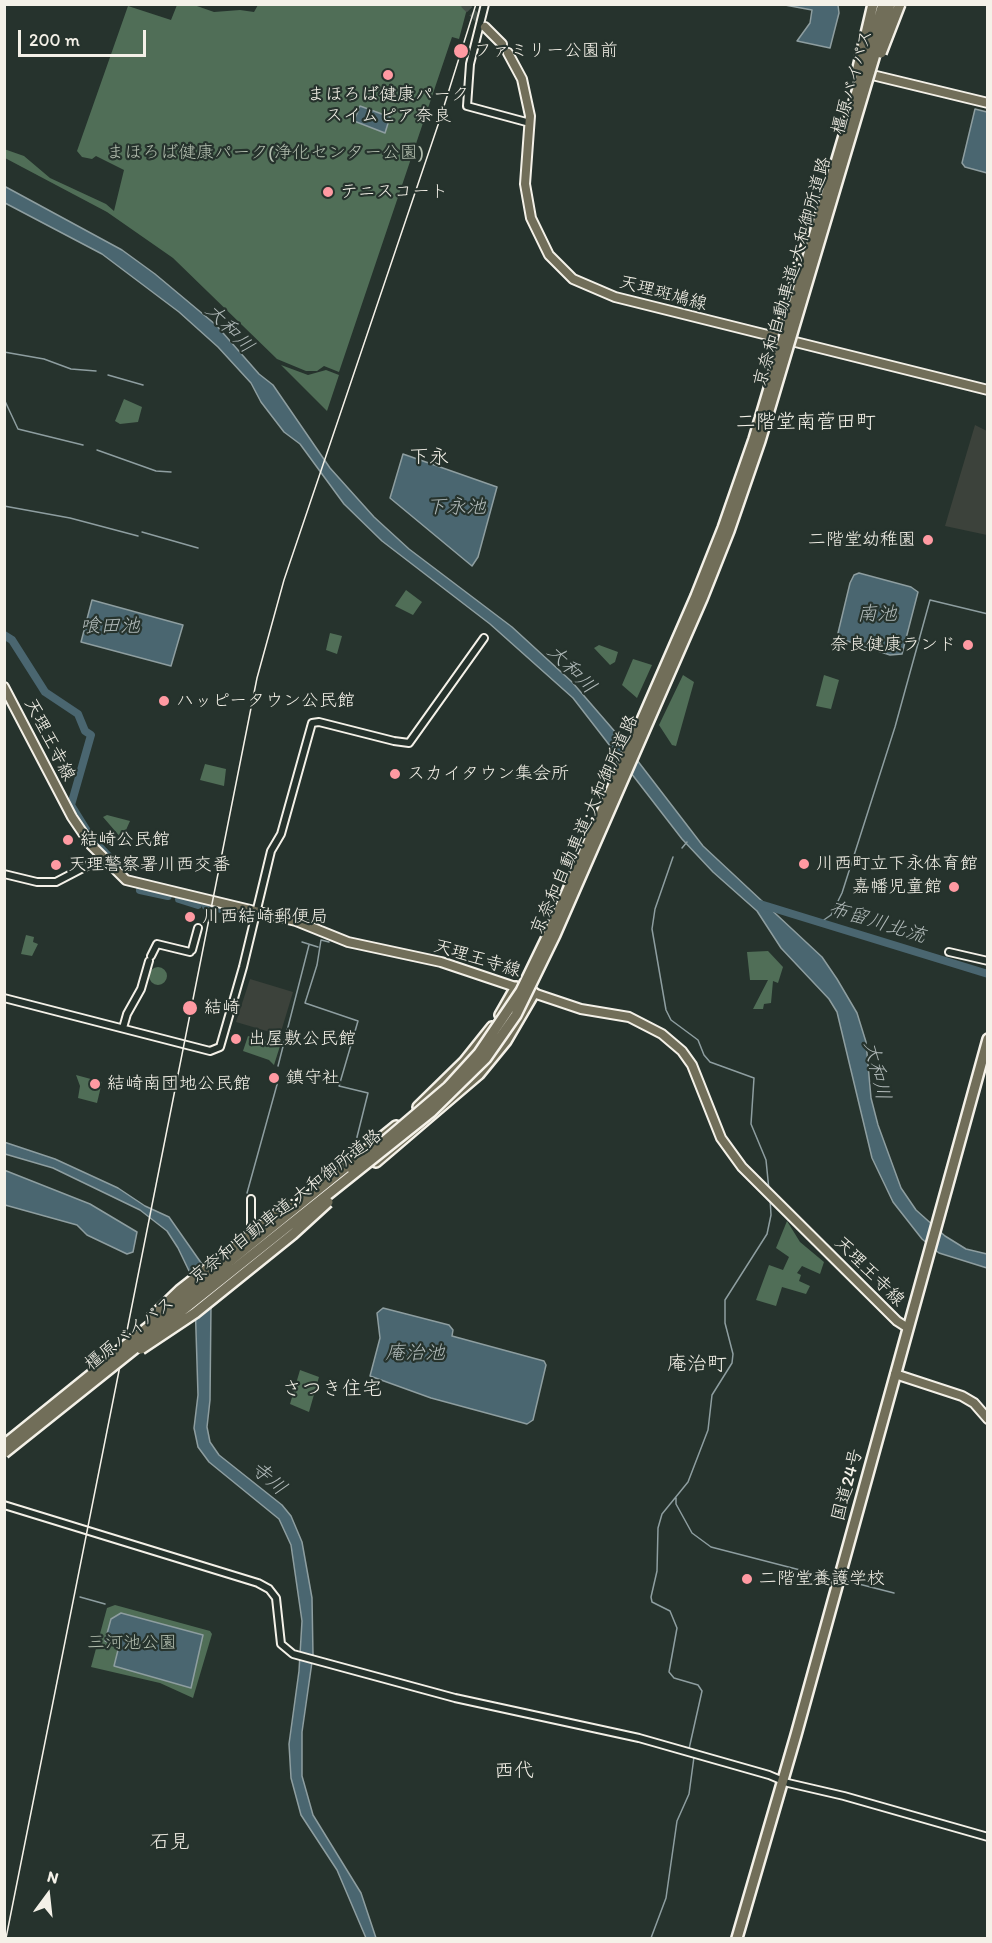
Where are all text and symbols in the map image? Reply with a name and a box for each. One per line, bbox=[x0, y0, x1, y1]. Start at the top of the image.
scale bar bbox=[21, 18, 148, 56]
street label: 橿原バイパス bbox=[828, 27, 878, 137]
text: 200 m bbox=[29, 29, 80, 51]
place label: ファミリー公園前 bbox=[474, 40, 618, 62]
marker: ファミリー公園前 bbox=[452, 42, 470, 60]
marker: まほろば健康パーク スイムピア奈良 bbox=[381, 68, 395, 82]
place label: まほろば健康パーク スイムピア奈良 bbox=[307, 84, 469, 127]
park label: まほろば健康パーク(浄化センター公園) bbox=[106, 142, 424, 164]
street label: 京奈和自動車道;大和御所道路 bbox=[750, 154, 836, 390]
place label: テニスコート bbox=[340, 181, 448, 203]
marker: テニスコート bbox=[321, 185, 335, 199]
street label: 天理斑鳩線 bbox=[617, 272, 709, 316]
water label: 大和川 bbox=[200, 299, 258, 359]
district label: 二階堂南菅田町 bbox=[736, 411, 876, 435]
district label: 下永 bbox=[409, 446, 449, 470]
water label: 下永池 bbox=[426, 496, 486, 520]
place label: 二階堂幼稚園 bbox=[808, 529, 916, 551]
marker: 二階堂幼稚園 bbox=[921, 533, 935, 547]
water label: 南池 bbox=[857, 603, 897, 627]
water label: 喰田池 bbox=[80, 615, 140, 639]
place label: 奈良健康ランド bbox=[830, 634, 956, 656]
marker: 奈良健康ランド bbox=[961, 638, 975, 652]
water label: 大和川 bbox=[541, 640, 601, 700]
place label: ハッピータウン公民館 bbox=[176, 690, 355, 712]
marker: ハッピータウン公民館 bbox=[157, 694, 171, 708]
street label: 天理王寺線 bbox=[19, 695, 79, 785]
street label: 京奈和自動車道;大和御所道路 bbox=[527, 712, 643, 938]
place label: スカイタウン集会所 bbox=[407, 763, 569, 785]
marker: スカイタウン集会所 bbox=[388, 767, 402, 781]
place label: 結崎公民館 bbox=[80, 829, 170, 851]
marker: 結崎公民館 bbox=[61, 833, 75, 847]
place label: 川西町立下永体育館 bbox=[816, 853, 978, 875]
place label: 天理警察署川西交番 bbox=[68, 854, 230, 876]
marker: 川西町立下永体育館 bbox=[797, 857, 811, 871]
marker: 天理警察署川西交番 bbox=[49, 858, 63, 872]
place label: 嘉幡児童館 bbox=[852, 876, 942, 898]
marker: 嘉幡児童館 bbox=[947, 880, 961, 894]
water label: 布留川北流 bbox=[826, 897, 928, 949]
place label: 川西結崎郵便局 bbox=[202, 906, 328, 928]
marker: 川西結崎郵便局 bbox=[183, 910, 197, 924]
street label: 天理王寺線 bbox=[431, 936, 523, 982]
place label: 結崎 bbox=[204, 997, 240, 1019]
marker: 結崎 bbox=[181, 999, 199, 1017]
place label: 出屋敷公民館 bbox=[248, 1028, 356, 1050]
marker: 出屋敷公民館 bbox=[229, 1032, 243, 1046]
water label: 大和川 bbox=[858, 1039, 894, 1103]
place label: 鎮守社 bbox=[286, 1067, 340, 1089]
marker: 鎮守社 bbox=[267, 1071, 281, 1085]
place label: 結崎南団地公民館 bbox=[107, 1073, 251, 1095]
marker: 結崎南団地公民館 bbox=[88, 1077, 102, 1091]
street label: 京奈和自動車道;大和御所道路 bbox=[185, 1125, 387, 1289]
street label: 天理王寺線 bbox=[830, 1233, 908, 1311]
street label: 橿原バイパス bbox=[81, 1292, 179, 1376]
water label: 庵治池 bbox=[385, 1342, 445, 1366]
district label: 庵治町 bbox=[667, 1353, 727, 1377]
district label: さつき住宅 bbox=[282, 1378, 382, 1402]
street label: 国道24号 bbox=[828, 1446, 868, 1524]
water label: 寺川 bbox=[245, 1457, 291, 1501]
place label: 二階堂養護学校 bbox=[759, 1568, 885, 1590]
marker: 二階堂養護学校 bbox=[740, 1572, 754, 1586]
park label: 三河池公園 bbox=[87, 1632, 177, 1654]
district label: 西代 bbox=[494, 1760, 534, 1784]
district label: 石見 bbox=[150, 1831, 190, 1855]
north arrow bbox=[18, 1865, 78, 1925]
text: N bbox=[45, 1867, 60, 1888]

